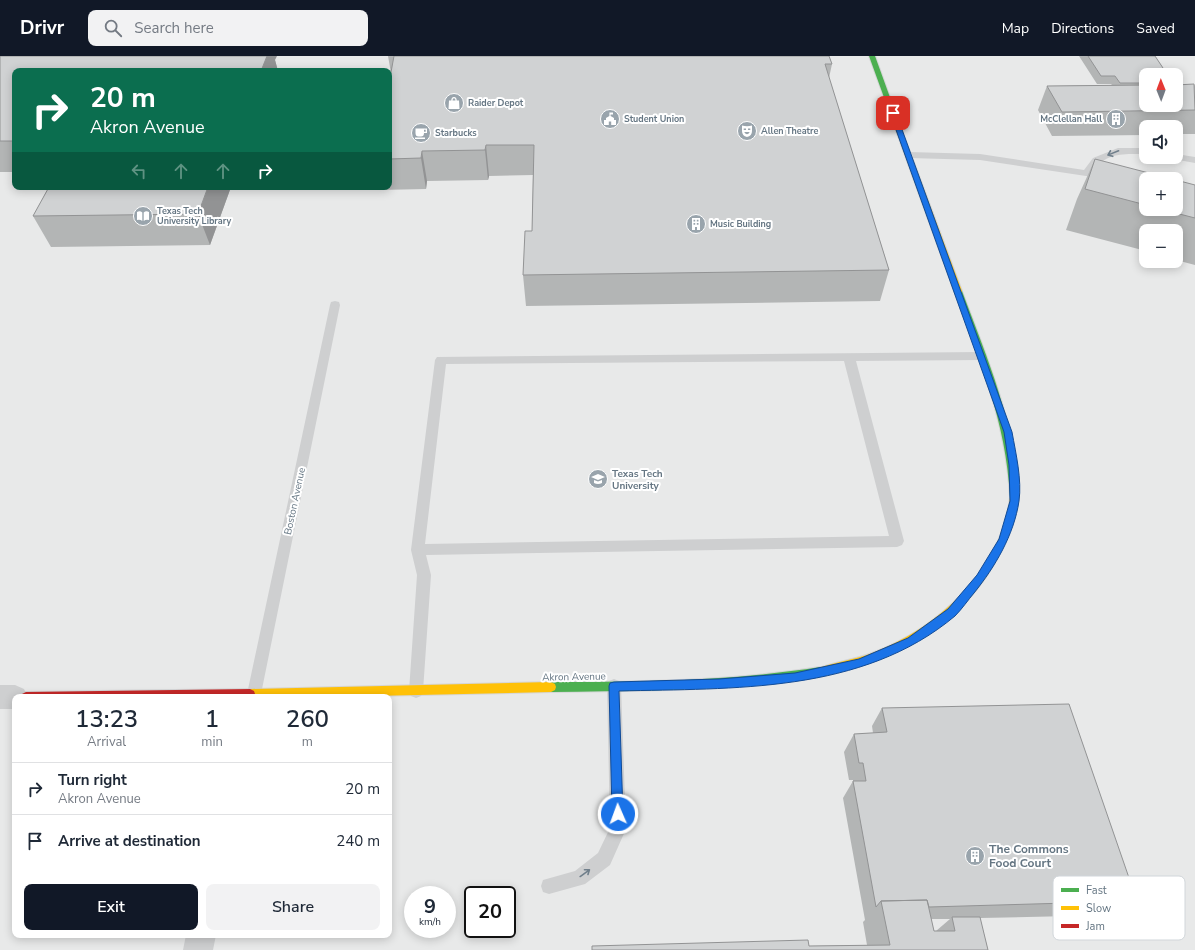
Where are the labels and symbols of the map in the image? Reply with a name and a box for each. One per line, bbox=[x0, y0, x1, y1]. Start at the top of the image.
north arrow bbox=[1139, 68, 1183, 112]
shop icon: Raider Depot bbox=[443, 92, 465, 114]
pin bbox=[876, 96, 910, 130]
place label: Raider Depot bbox=[468, 97, 524, 109]
public building icon: Student Union bbox=[599, 108, 621, 130]
building icon: McClellan Hall bbox=[1105, 108, 1127, 130]
place label: Student Union bbox=[624, 113, 684, 125]
place label: McClellan Hall bbox=[1040, 113, 1102, 125]
theatre icon: Allen Theatre bbox=[736, 120, 758, 142]
cafe icon: Starbucks bbox=[410, 122, 432, 144]
place label: Allen Theatre bbox=[761, 125, 819, 137]
place label: Starbucks bbox=[435, 127, 477, 139]
one-way arrow bbox=[1107, 150, 1119, 158]
library icon: Texas Tech University Library bbox=[132, 205, 154, 227]
place label: Texas Tech University Library bbox=[157, 205, 232, 227]
building icon: Music Building bbox=[685, 213, 707, 235]
place label: Music Building bbox=[710, 218, 771, 230]
street label: Boston Avenue bbox=[281, 466, 309, 536]
place label: Texas Tech University bbox=[612, 467, 663, 493]
school or university icon: Texas Tech University bbox=[587, 468, 609, 490]
street label: Akron Avenue bbox=[542, 669, 606, 685]
position arrow bbox=[597, 793, 639, 835]
place label: The Commons Food Court bbox=[989, 841, 1069, 871]
building icon: The Commons Food Court bbox=[964, 845, 986, 867]
one-way arrow bbox=[579, 869, 590, 877]
legend bbox=[1053, 876, 1185, 940]
text: Fast bbox=[1086, 883, 1107, 898]
speed limit sign: 20 bbox=[464, 886, 516, 938]
text: Slow bbox=[1086, 901, 1111, 916]
text: Jam bbox=[1085, 919, 1105, 934]

